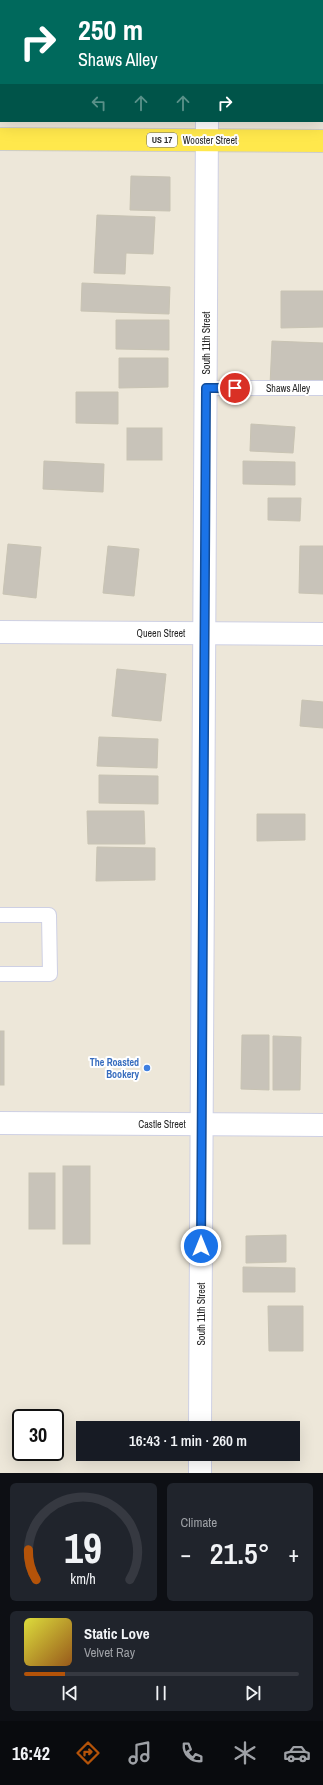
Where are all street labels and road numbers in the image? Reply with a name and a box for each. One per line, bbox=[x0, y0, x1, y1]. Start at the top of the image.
road number: US 17 bbox=[147, 133, 177, 147]
street label: Wooster Street bbox=[183, 134, 238, 147]
street label: South 11th Street bbox=[200, 311, 213, 375]
street label: Shaws Alley bbox=[266, 382, 311, 395]
street label: Queen Street bbox=[137, 627, 186, 640]
street label: Castle Street bbox=[138, 1118, 186, 1131]
street label: South 11th Street bbox=[195, 1282, 208, 1346]

